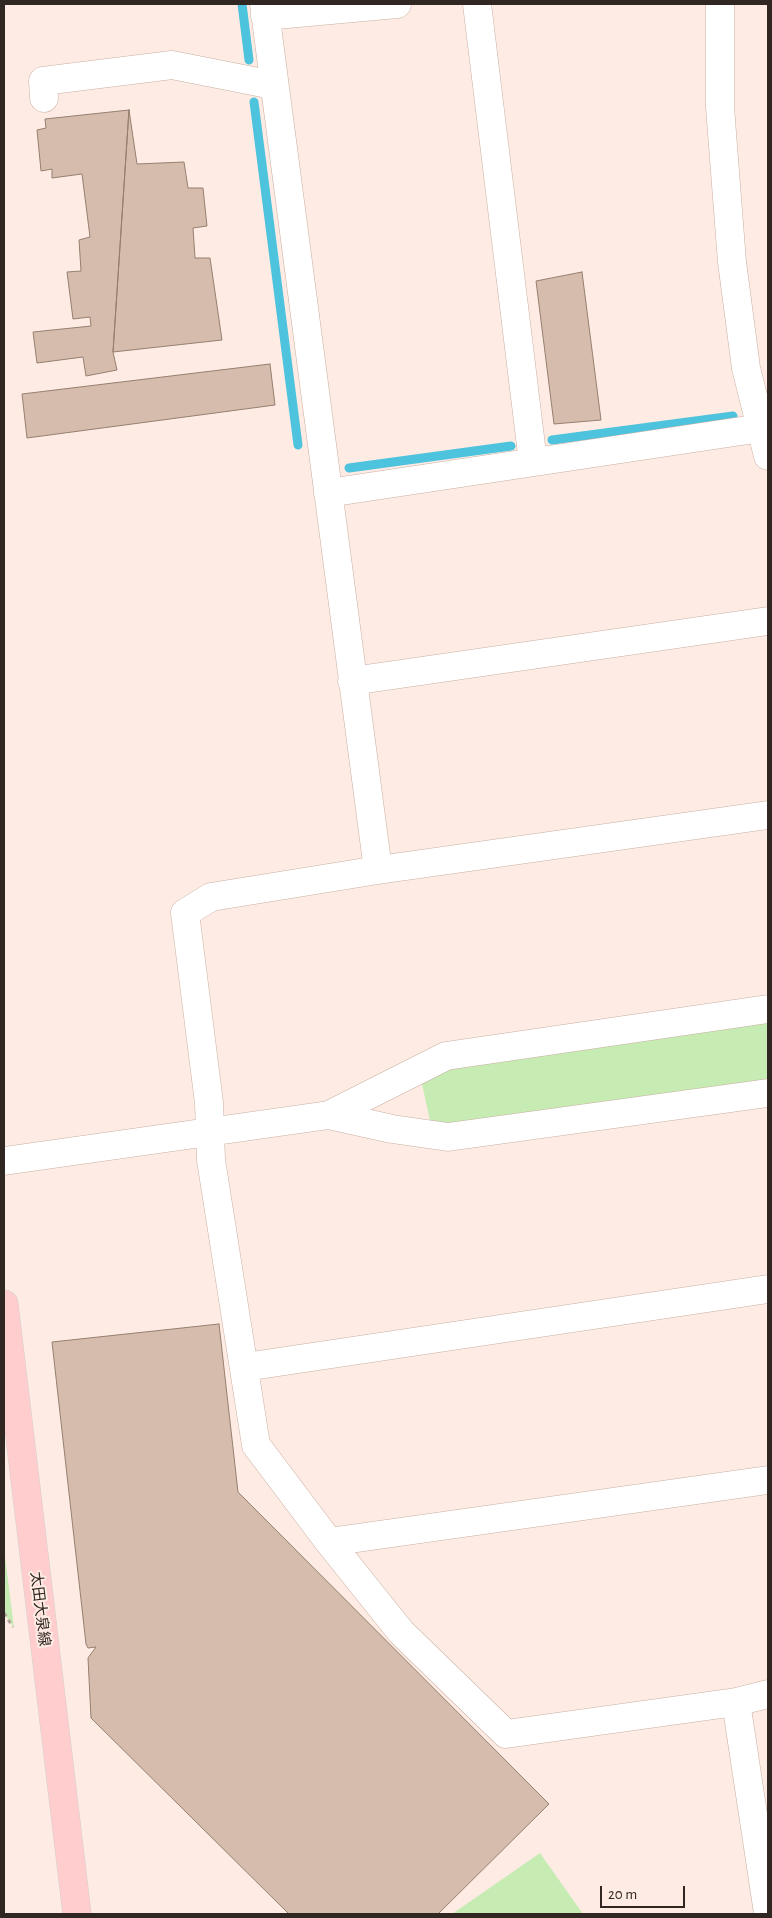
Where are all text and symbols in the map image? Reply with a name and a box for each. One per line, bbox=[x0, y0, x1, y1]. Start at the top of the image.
street label: 太田大泉線 bbox=[26, 1571, 54, 1647]
scale bar bbox=[602, 1876, 687, 1908]
text: 20 m bbox=[608, 1887, 637, 1902]

